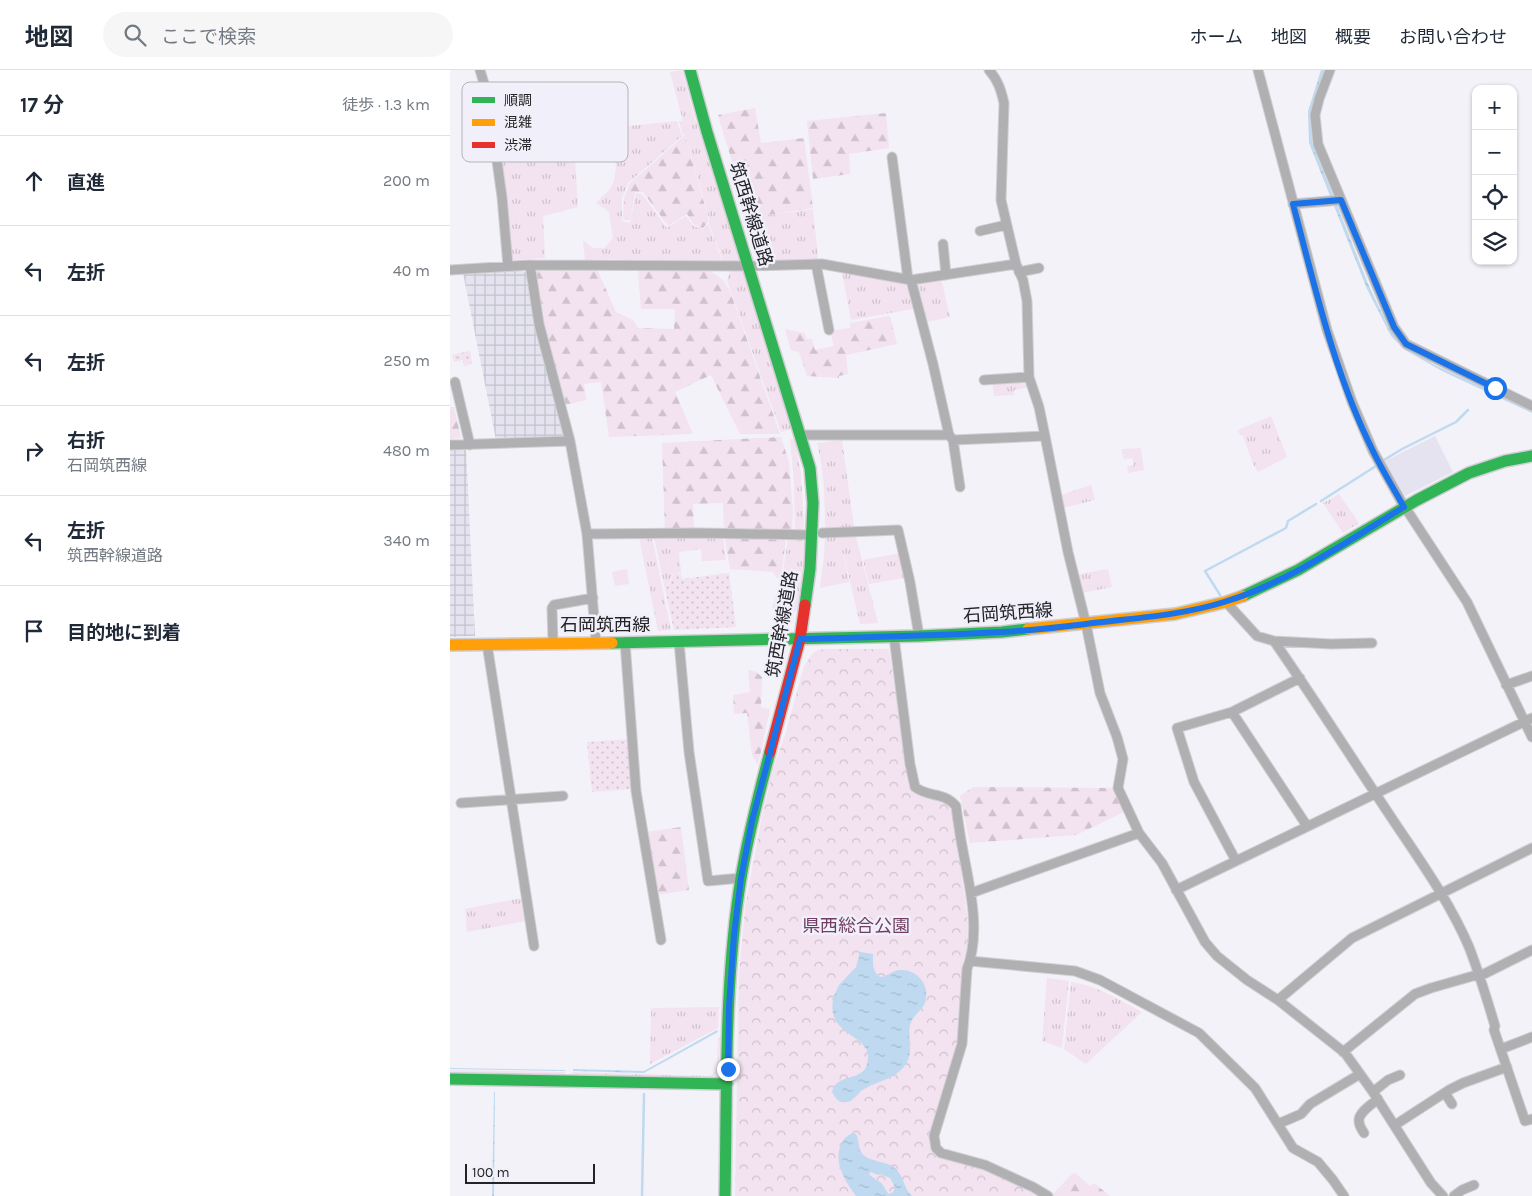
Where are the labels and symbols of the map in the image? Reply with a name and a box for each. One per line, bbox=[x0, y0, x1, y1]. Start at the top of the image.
legend bbox=[462, 82, 628, 162]
text: 順調 bbox=[504, 92, 532, 109]
text: 混雑 bbox=[504, 114, 532, 131]
text: 渋滞 bbox=[504, 137, 532, 154]
street label: 筑西幹線道路 bbox=[725, 159, 777, 269]
route start bbox=[1484, 377, 1507, 400]
street label: 筑西幹線道路 bbox=[762, 569, 802, 679]
street label: 石岡筑西線 bbox=[962, 599, 1054, 627]
street label: 石岡筑西線 bbox=[560, 614, 650, 636]
park label: 県西総合公園 bbox=[802, 915, 910, 937]
route end bbox=[717, 1058, 740, 1081]
scale bar bbox=[465, 1161, 595, 1184]

